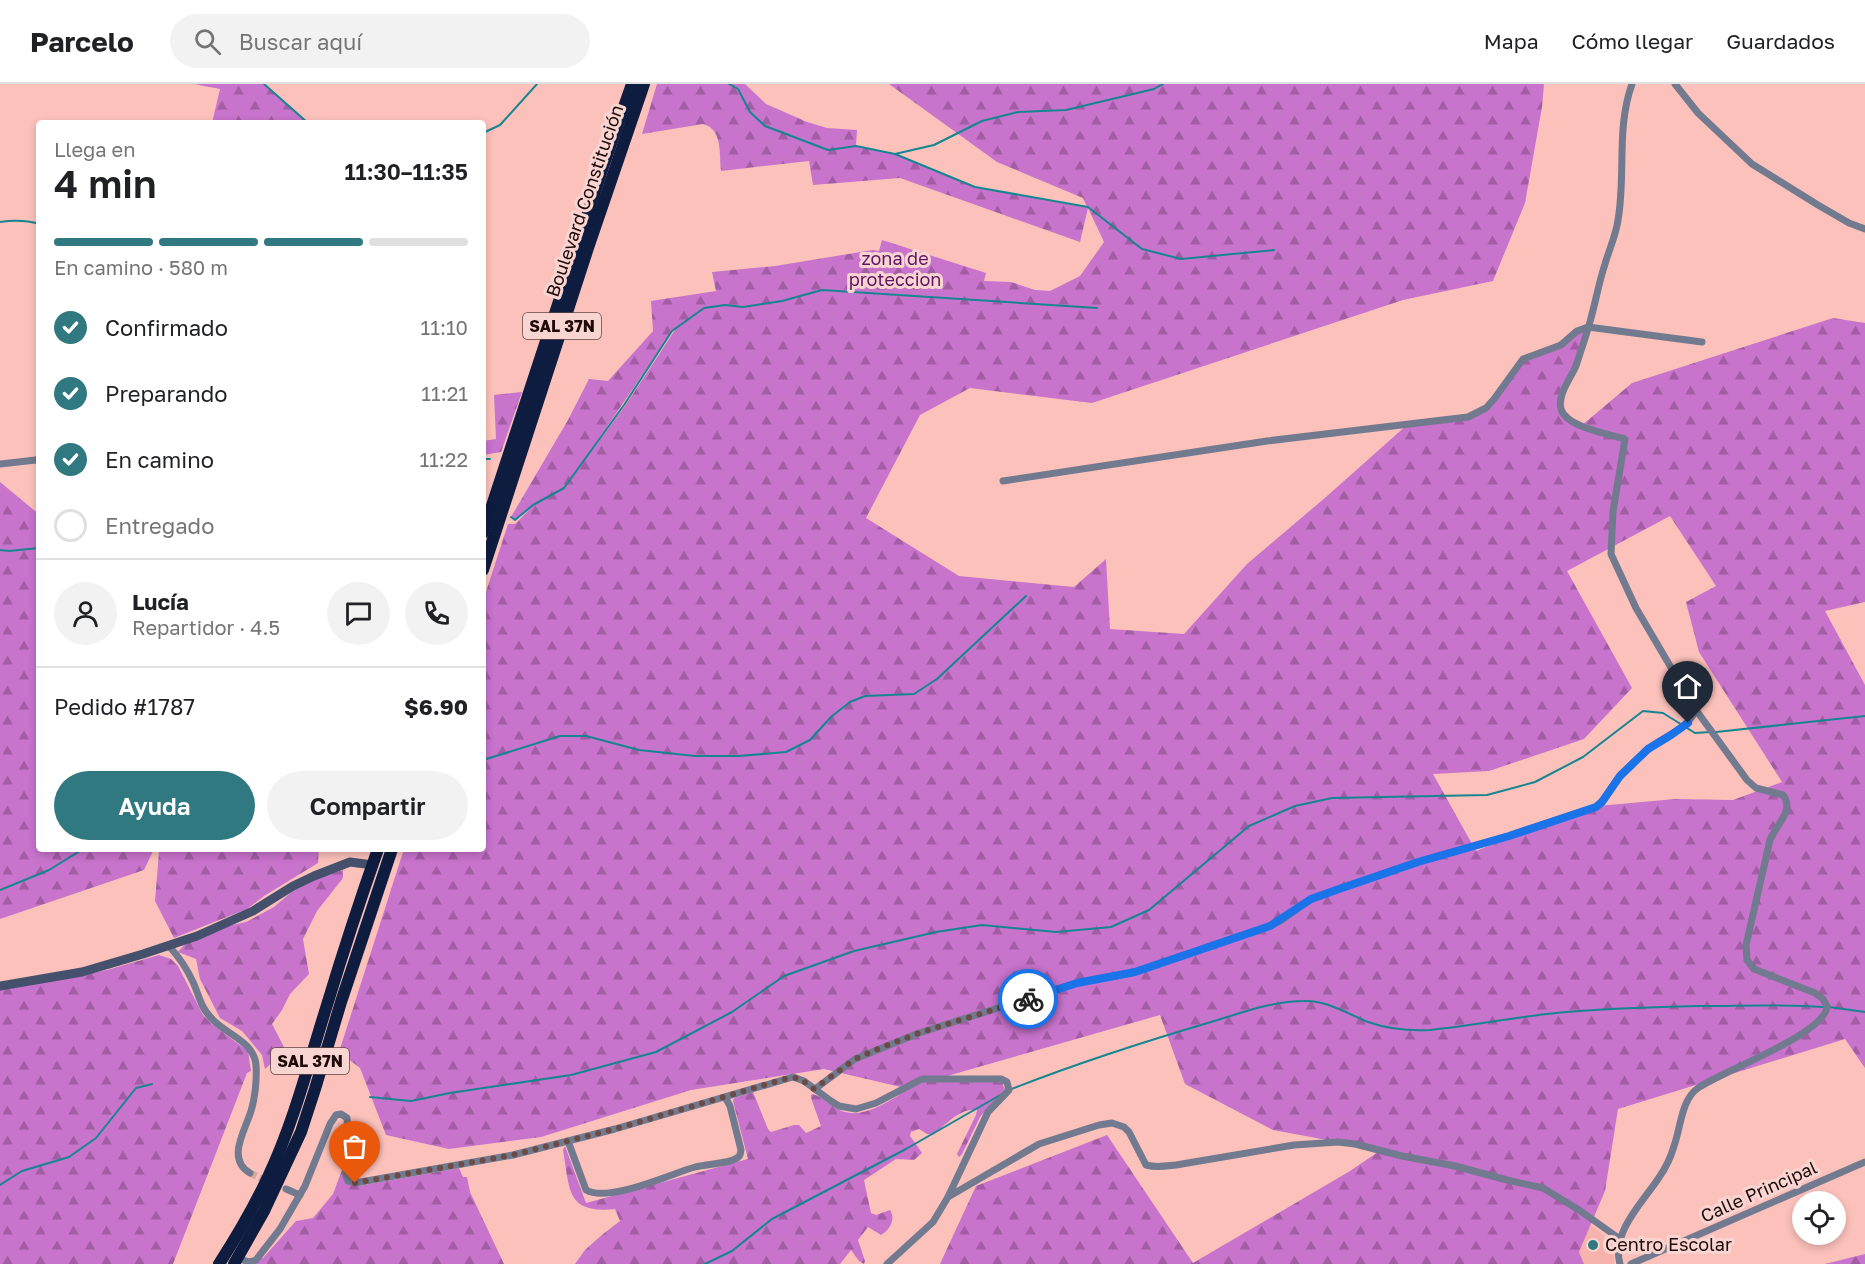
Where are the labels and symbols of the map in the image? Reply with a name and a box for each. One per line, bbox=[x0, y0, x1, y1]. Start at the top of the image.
street label: Boulevard Constitución bbox=[541, 102, 627, 300]
park label: zona de proteccion bbox=[849, 247, 941, 290]
road number: SAL 37N bbox=[523, 313, 601, 339]
pin bbox=[1662, 661, 1713, 723]
courier bbox=[998, 969, 1058, 1029]
road number: SAL 37N bbox=[271, 1048, 349, 1074]
pin bbox=[329, 1121, 380, 1183]
street label: Calle Principal bbox=[1697, 1156, 1820, 1227]
place label: Centro Escolar bbox=[1605, 1233, 1732, 1255]
marker: Centro Escolar bbox=[1586, 1238, 1600, 1252]

